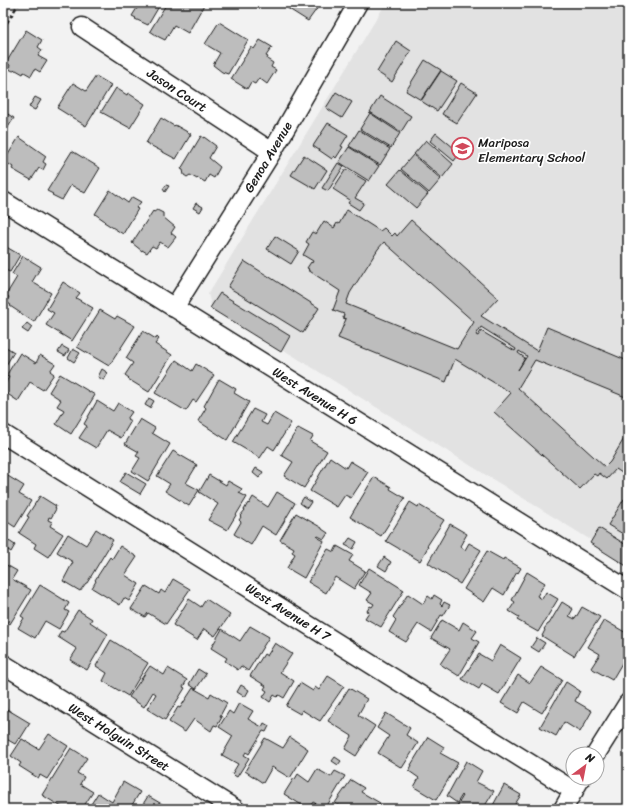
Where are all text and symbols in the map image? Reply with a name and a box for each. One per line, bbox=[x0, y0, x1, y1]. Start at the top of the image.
street label: Jason Court bbox=[141, 61, 212, 118]
street label: Genoa Avenue bbox=[238, 117, 298, 197]
place label: Mariposa Elementary School bbox=[478, 131, 586, 169]
school or university icon: Mariposa Elementary School bbox=[450, 136, 476, 162]
street label: West Avenue H 6 bbox=[268, 361, 362, 431]
street label: West Avenue H 7 bbox=[241, 577, 337, 648]
street label: West Holguin Street bbox=[64, 696, 175, 778]
north arrow bbox=[565, 746, 605, 786]
text: N bbox=[581, 747, 599, 768]

